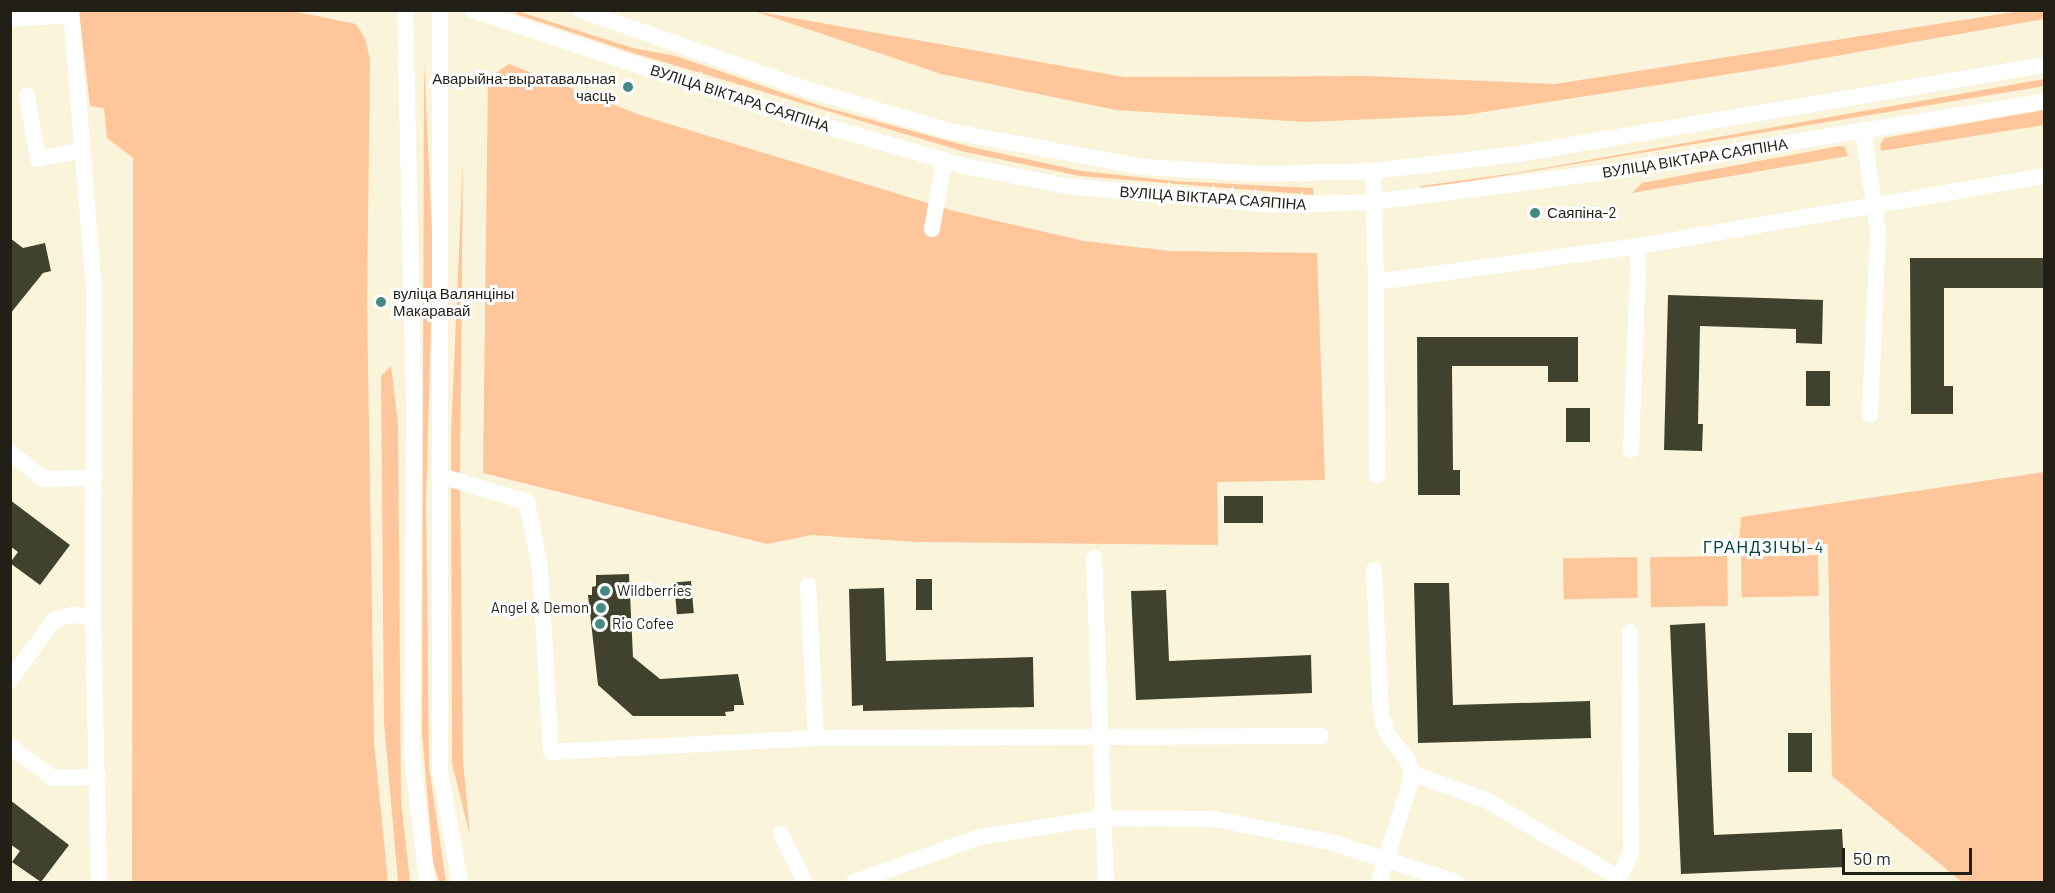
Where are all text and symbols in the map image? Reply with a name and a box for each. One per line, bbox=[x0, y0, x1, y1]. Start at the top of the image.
street label: ВУЛІЦА ВІКТАРА САЯПІНА bbox=[648, 60, 832, 136]
place label: Аварыйна-выратавальная часць bbox=[432, 69, 616, 104]
marker: Аварыйна-выратавальная часць bbox=[621, 80, 635, 94]
street label: ВУЛІЦА ВІКТАРА САЯПІНА bbox=[1601, 134, 1789, 182]
street label: ВУЛІЦА ВІКТАРА САЯПІНА bbox=[1119, 182, 1307, 214]
place label: Саяпіна-2 bbox=[1547, 204, 1616, 222]
marker: Саяпіна-2 bbox=[1528, 206, 1542, 220]
place label: вуліца Валянціны Макаравай bbox=[393, 284, 514, 319]
marker: вуліца Валянціны Макаравай bbox=[374, 295, 388, 309]
district label: ГРАНДЗІЧЫ-4 bbox=[1703, 537, 1825, 557]
place label: Wildberries bbox=[617, 582, 692, 600]
marker: Wildberries bbox=[598, 584, 612, 598]
place label: Angel & Demon bbox=[491, 599, 589, 617]
marker: Angel & Demon bbox=[594, 601, 608, 615]
place label: Rio Cofee bbox=[612, 615, 674, 633]
marker: Rio Cofee bbox=[593, 617, 607, 631]
scale bar bbox=[1845, 836, 1976, 874]
text: 50 m bbox=[1853, 847, 1891, 869]

